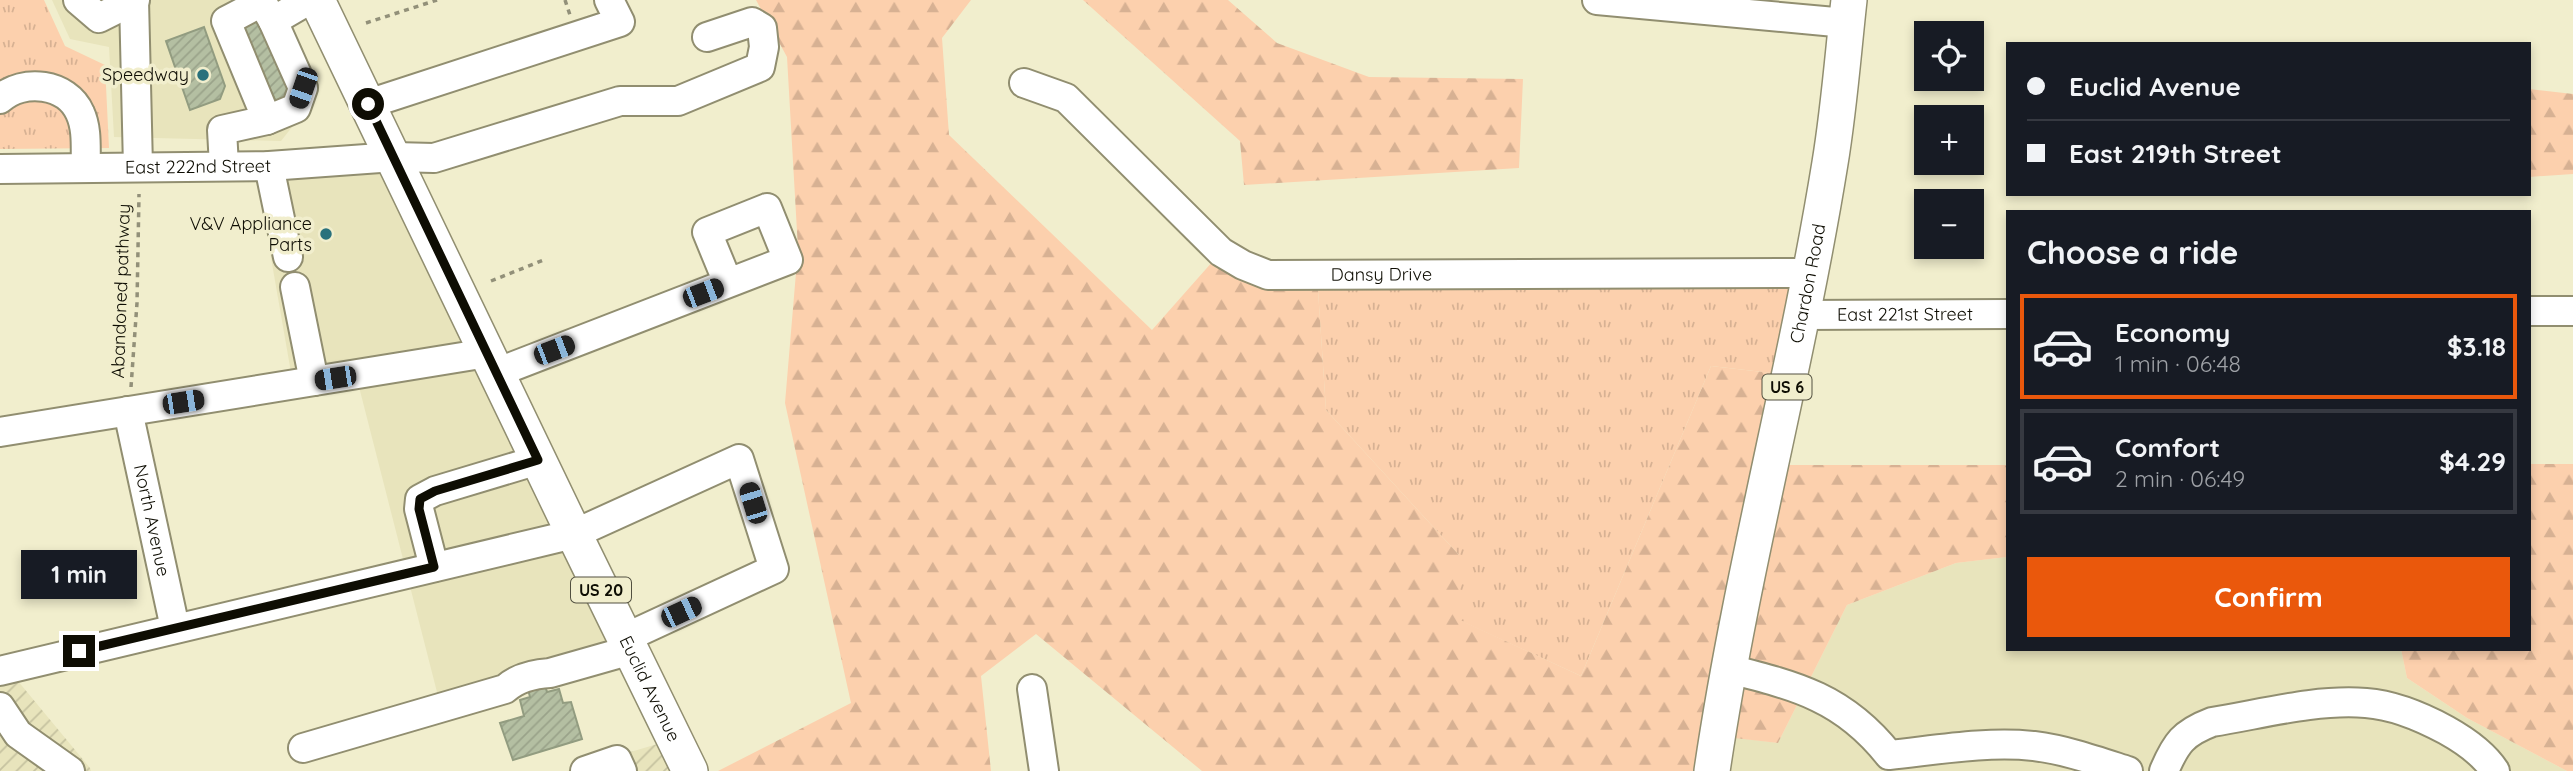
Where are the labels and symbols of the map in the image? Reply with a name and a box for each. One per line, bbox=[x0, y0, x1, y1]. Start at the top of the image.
place label: Speedway bbox=[102, 63, 189, 86]
car bbox=[287, 65, 320, 111]
marker: Speedway bbox=[195, 67, 211, 83]
route start bbox=[352, 88, 384, 120]
street label: East 222nd Street bbox=[125, 154, 271, 179]
street label: Abandoned pathway bbox=[106, 203, 135, 379]
place label: V&V Appliance Parts bbox=[190, 212, 312, 256]
street label: Chardon Road bbox=[1784, 222, 1830, 345]
marker: V&V Appliance Parts bbox=[318, 226, 334, 242]
street label: Dansy Drive bbox=[1331, 262, 1432, 286]
car bbox=[680, 276, 727, 310]
street label: East 221st Street bbox=[1837, 302, 1973, 326]
car bbox=[531, 333, 578, 367]
car bbox=[313, 364, 358, 392]
road number: US 6 bbox=[1762, 374, 1812, 400]
car bbox=[161, 388, 206, 416]
street label: North Avenue bbox=[129, 462, 175, 578]
car bbox=[737, 480, 770, 526]
callout: 1 min bbox=[21, 550, 137, 598]
road number: US 20 bbox=[571, 578, 631, 603]
car bbox=[658, 594, 705, 630]
street label: Euclid Avenue bbox=[615, 632, 686, 745]
route end bbox=[63, 635, 95, 667]

